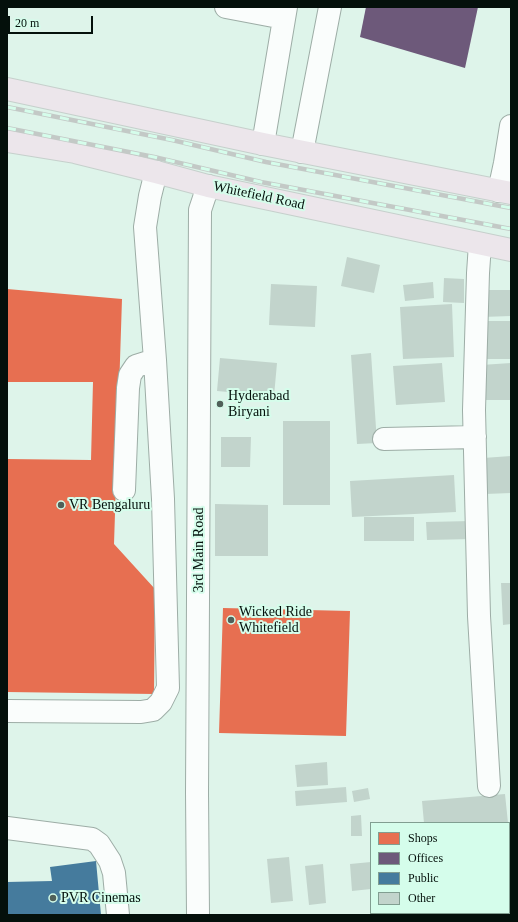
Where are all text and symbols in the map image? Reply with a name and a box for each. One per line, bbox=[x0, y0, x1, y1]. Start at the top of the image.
scale bar bbox=[10, 8, 95, 34]
text: 20 m bbox=[15, 16, 39, 30]
street label: Whitefield Road bbox=[212, 178, 306, 214]
place label: Hyderabad Biryani bbox=[228, 388, 289, 420]
marker: Hyderabad Biryani bbox=[215, 399, 225, 409]
place label: VR Bengaluru bbox=[69, 497, 150, 513]
marker: VR Bengaluru bbox=[56, 500, 66, 510]
street label: 3rd Main Road bbox=[191, 508, 207, 592]
place label: Wicked Ride Whitefield bbox=[239, 604, 312, 636]
marker: Wicked Ride Whitefield bbox=[226, 615, 236, 625]
legend bbox=[370, 822, 510, 914]
text: Shops bbox=[408, 831, 437, 845]
text: Offices bbox=[408, 851, 443, 865]
text: Public bbox=[408, 871, 439, 885]
place label: PVR Cinemas bbox=[61, 890, 141, 906]
text: Other bbox=[408, 891, 435, 905]
marker: PVR Cinemas bbox=[48, 893, 58, 903]

